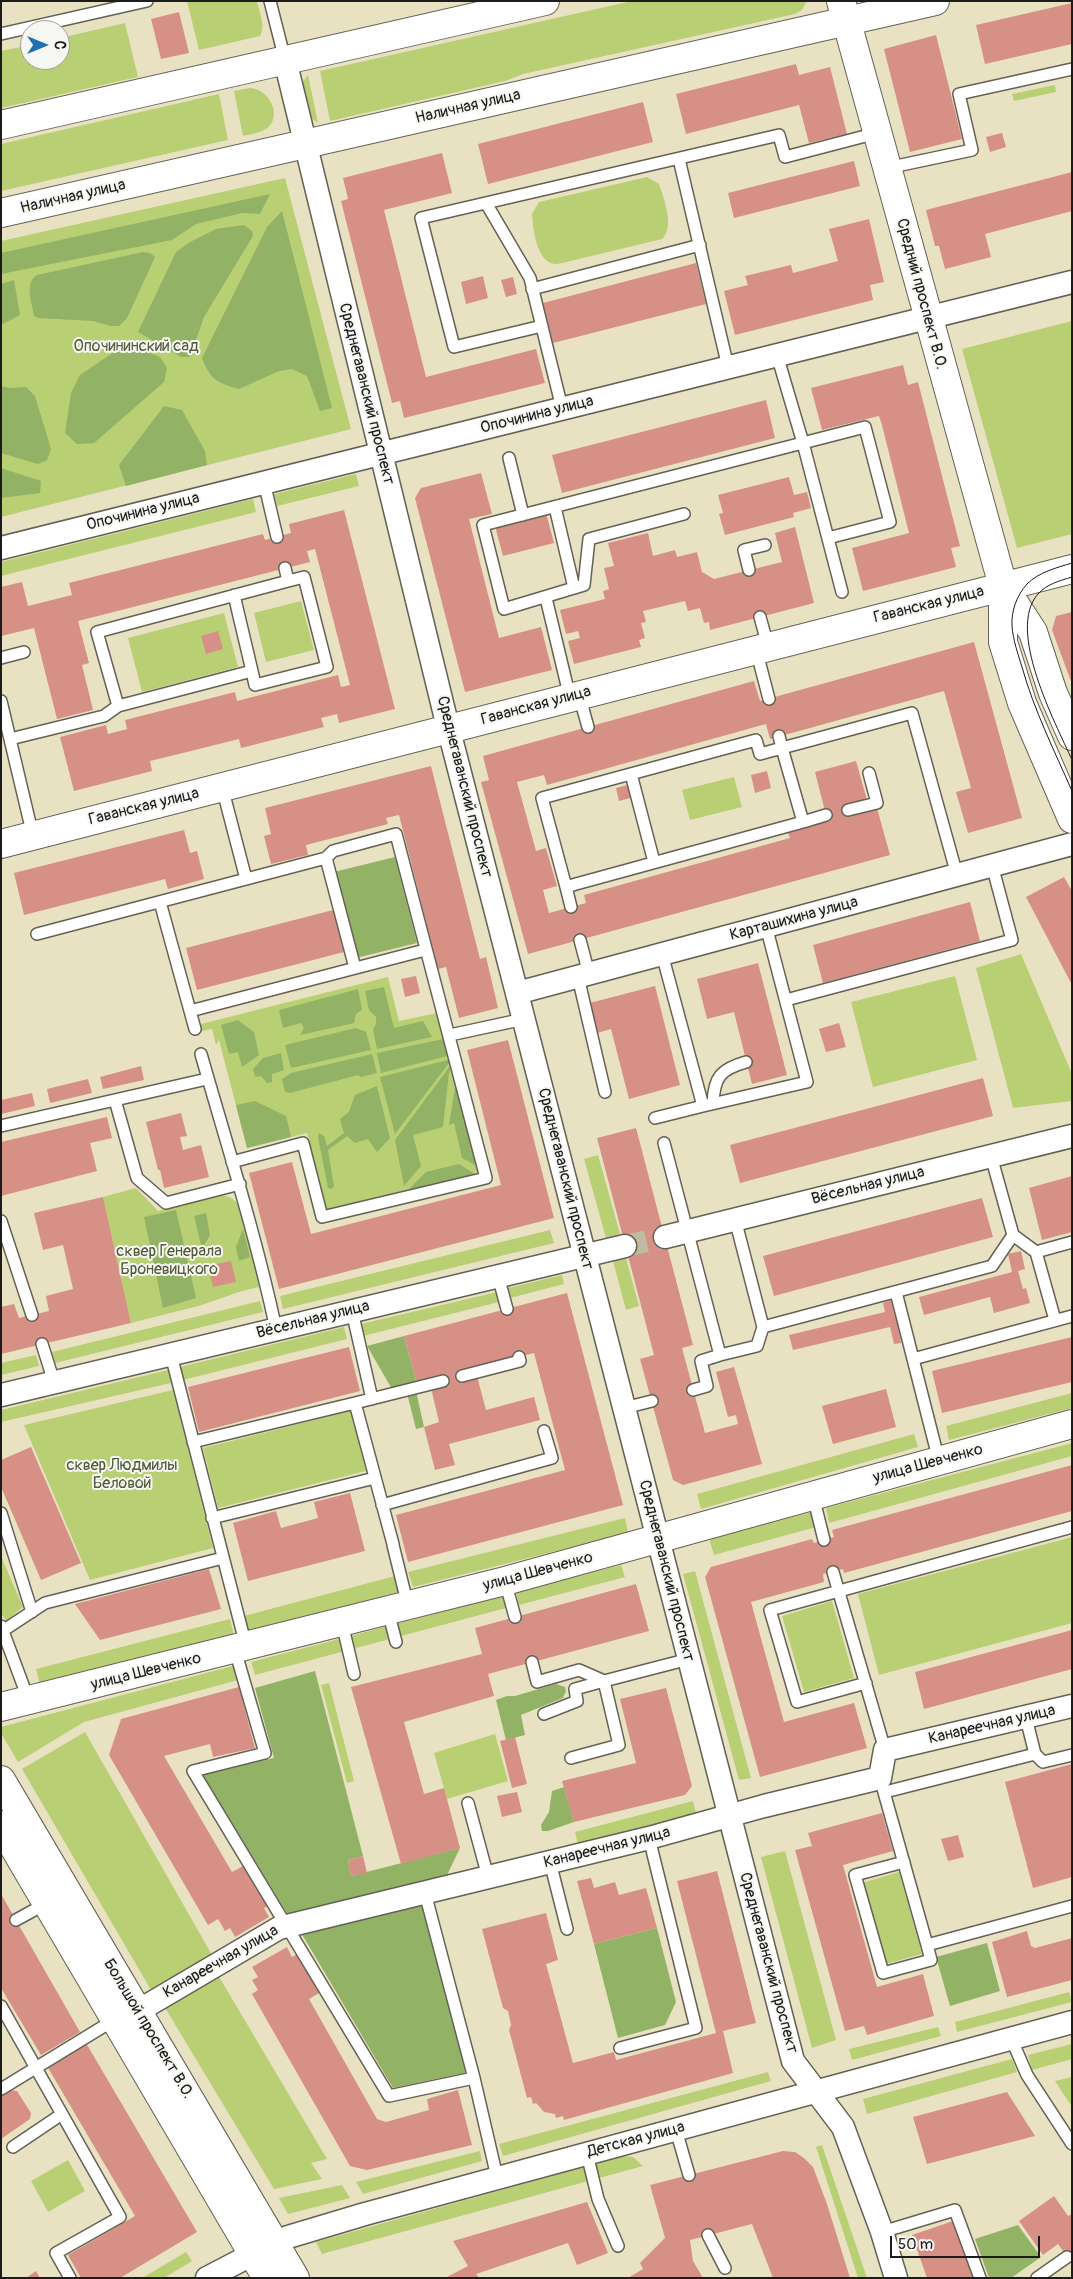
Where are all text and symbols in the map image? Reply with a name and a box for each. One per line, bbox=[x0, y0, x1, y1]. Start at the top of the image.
north arrow bbox=[20, 20, 70, 70]
text: С bbox=[51, 41, 68, 49]
street label: Наличная улица bbox=[413, 86, 523, 128]
street label: Наличная улица bbox=[18, 176, 128, 218]
street label: Средний проспект В.О. bbox=[892, 216, 950, 372]
street label: Среднегаванский проспект bbox=[334, 301, 398, 487]
park label: Опочининский сад bbox=[73, 337, 199, 357]
street label: Опочинина улица bbox=[478, 392, 596, 438]
street label: Опочинина улица bbox=[84, 489, 202, 535]
street label: Гаванская улица bbox=[872, 582, 986, 628]
street label: Гаванская улица bbox=[479, 682, 593, 730]
street label: Среднегаванский проспект bbox=[432, 694, 496, 880]
street label: Гаванская улица bbox=[87, 784, 201, 830]
street label: Карташихина улица bbox=[728, 893, 860, 945]
street label: Среднегаванский проспект bbox=[533, 1086, 597, 1272]
street label: Вёсельная улица bbox=[810, 1163, 926, 1209]
park label: сквер Генерала Броневицкого bbox=[116, 1242, 222, 1280]
street label: Вёсельная улица bbox=[255, 1297, 371, 1343]
street label: улица Шевченко bbox=[871, 1440, 985, 1488]
park label: сквер Людмилы Беловой bbox=[66, 1456, 178, 1494]
street label: Среднегаванский проспект bbox=[634, 1478, 698, 1664]
street label: улица Шевченко bbox=[481, 1548, 595, 1596]
street label: улица Шевченко bbox=[89, 1649, 203, 1695]
street label: Канареечная улица bbox=[927, 1701, 1057, 1749]
street label: Канареечная улица bbox=[542, 1823, 672, 1873]
street label: Среднегаванский проспект bbox=[735, 1871, 801, 2055]
street label: Канареечная улица bbox=[160, 1921, 282, 2003]
street label: Большой проспект В.О. bbox=[99, 1956, 197, 2102]
street label: Детская улица bbox=[585, 2118, 687, 2162]
scale bar bbox=[893, 2226, 1043, 2258]
text: 50 m bbox=[898, 2235, 933, 2254]

